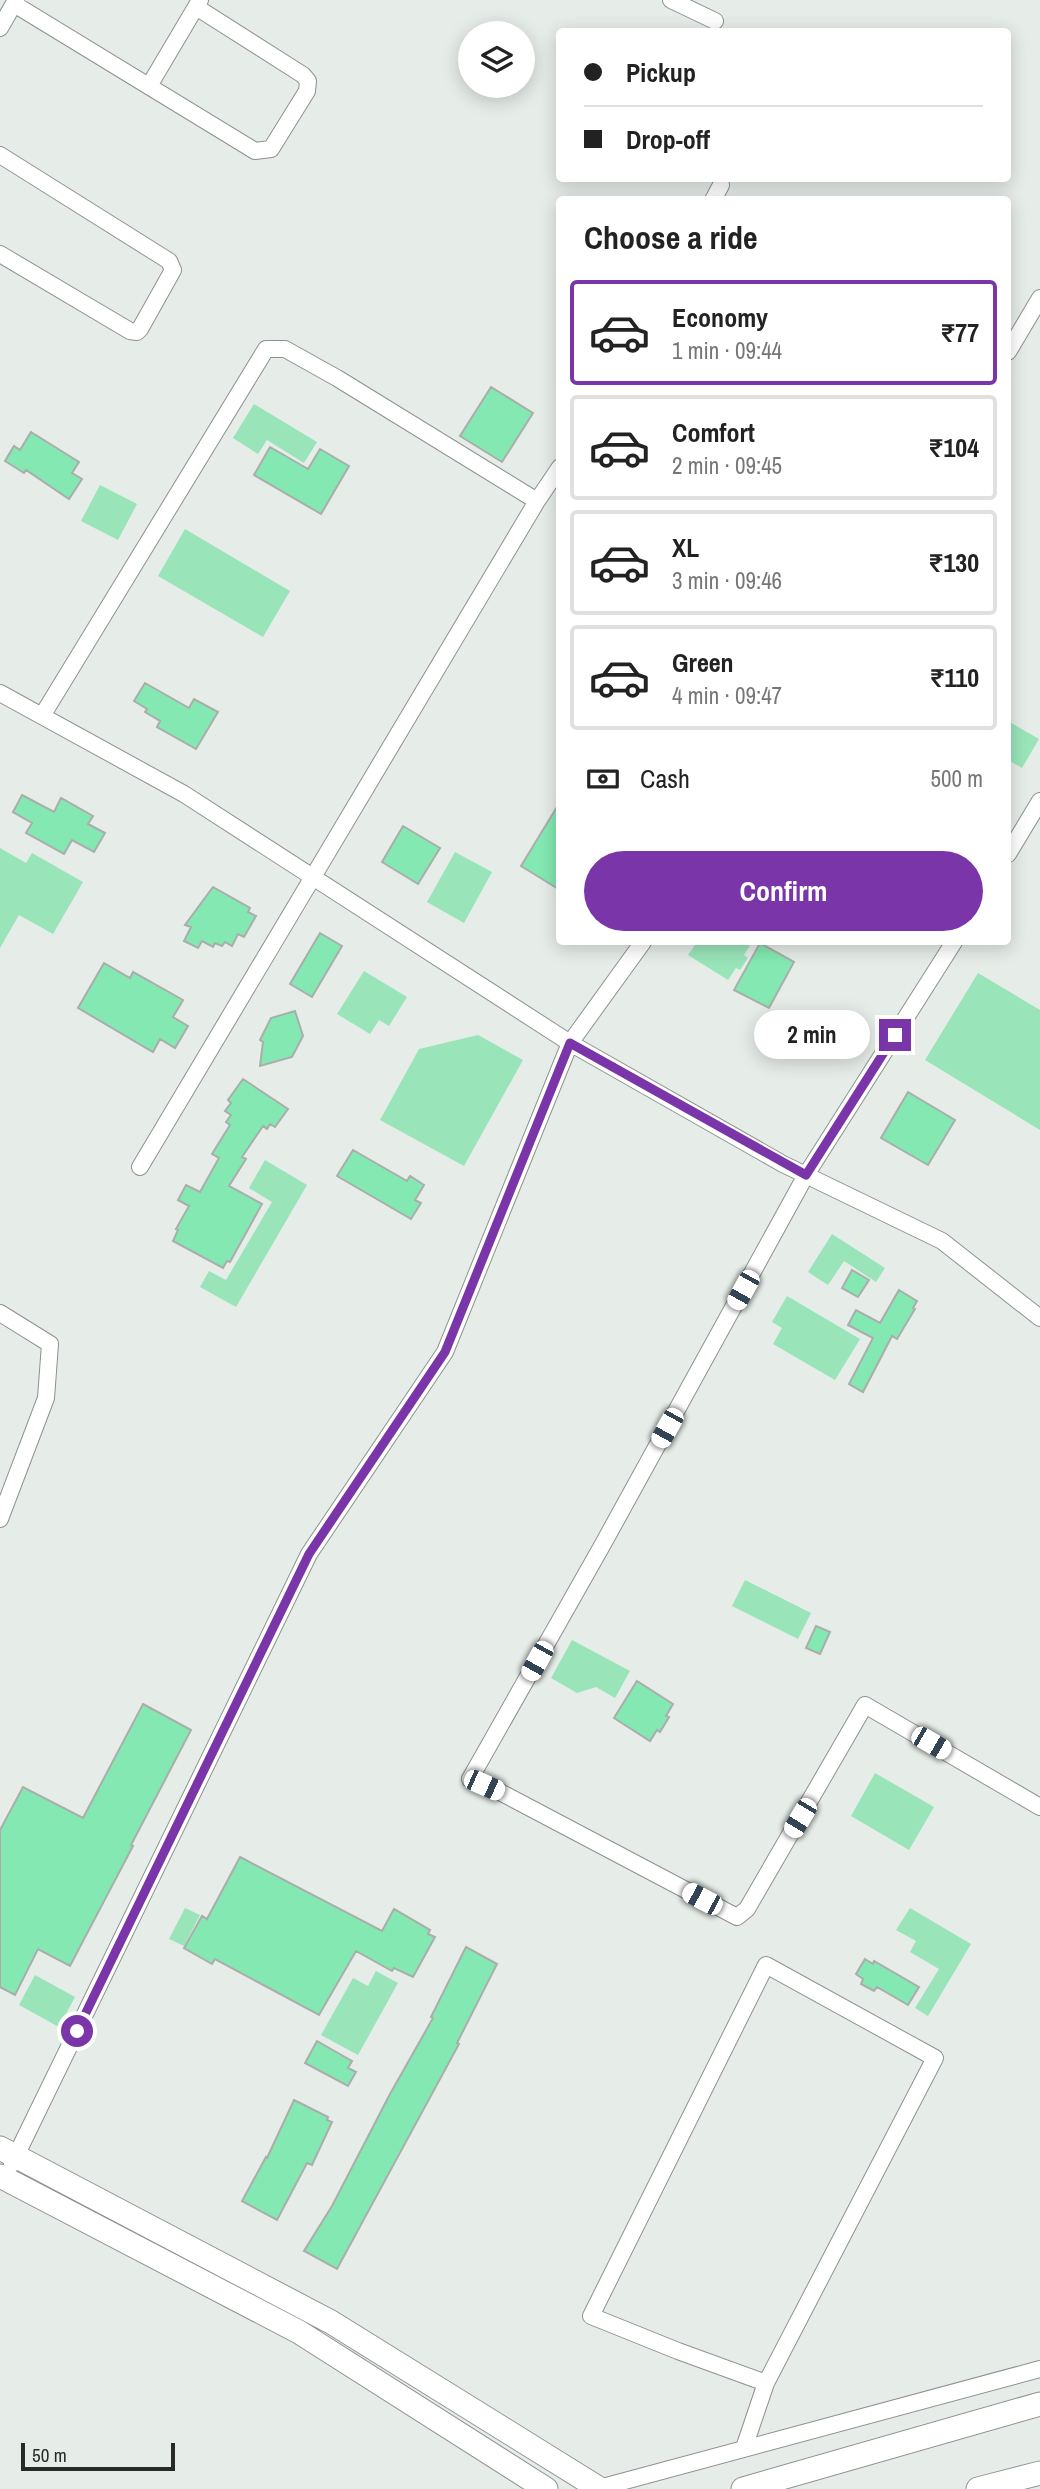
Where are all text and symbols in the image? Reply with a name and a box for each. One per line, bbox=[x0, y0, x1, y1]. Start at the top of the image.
map controls bbox=[458, 21, 535, 98]
button: layers bbox=[458, 21, 535, 98]
text: Pickup bbox=[626, 55, 696, 90]
text: Drop-off bbox=[626, 122, 710, 157]
text: Choose a ride bbox=[584, 216, 758, 259]
text: Economy bbox=[672, 300, 768, 335]
icon: car bbox=[588, 301, 651, 364]
text: ₹77 bbox=[940, 315, 979, 350]
text: 1 min · 09:44 bbox=[672, 335, 782, 366]
text: Comfort bbox=[672, 415, 755, 450]
icon: car bbox=[588, 416, 651, 479]
text: ₹104 bbox=[928, 430, 979, 465]
text: 2 min · 09:45 bbox=[672, 450, 782, 481]
text: XL bbox=[672, 530, 699, 565]
icon: car bbox=[588, 531, 651, 594]
text: ₹130 bbox=[928, 545, 979, 580]
text: 3 min · 09:46 bbox=[672, 565, 782, 596]
text: Green bbox=[672, 645, 734, 680]
icon: car bbox=[588, 646, 651, 709]
text: ₹110 bbox=[930, 660, 979, 695]
text: 4 min · 09:47 bbox=[672, 680, 782, 711]
icon: cash bbox=[584, 760, 622, 798]
text: Cash bbox=[640, 761, 690, 796]
text: 500 m bbox=[931, 763, 983, 794]
button: Confirm bbox=[584, 851, 983, 931]
callout: 2 min bbox=[755, 1010, 870, 1060]
text: 2 min bbox=[787, 1019, 837, 1050]
route end bbox=[879, 1019, 911, 1051]
car bbox=[724, 1267, 763, 1313]
car bbox=[648, 1405, 687, 1451]
car bbox=[518, 1638, 557, 1684]
car bbox=[908, 1723, 955, 1763]
car bbox=[461, 1767, 508, 1803]
car bbox=[781, 1795, 820, 1841]
car bbox=[679, 1880, 726, 1918]
route start bbox=[61, 2015, 93, 2047]
scale bar bbox=[21, 2440, 175, 2472]
text: 50 m bbox=[32, 2442, 67, 2468]

